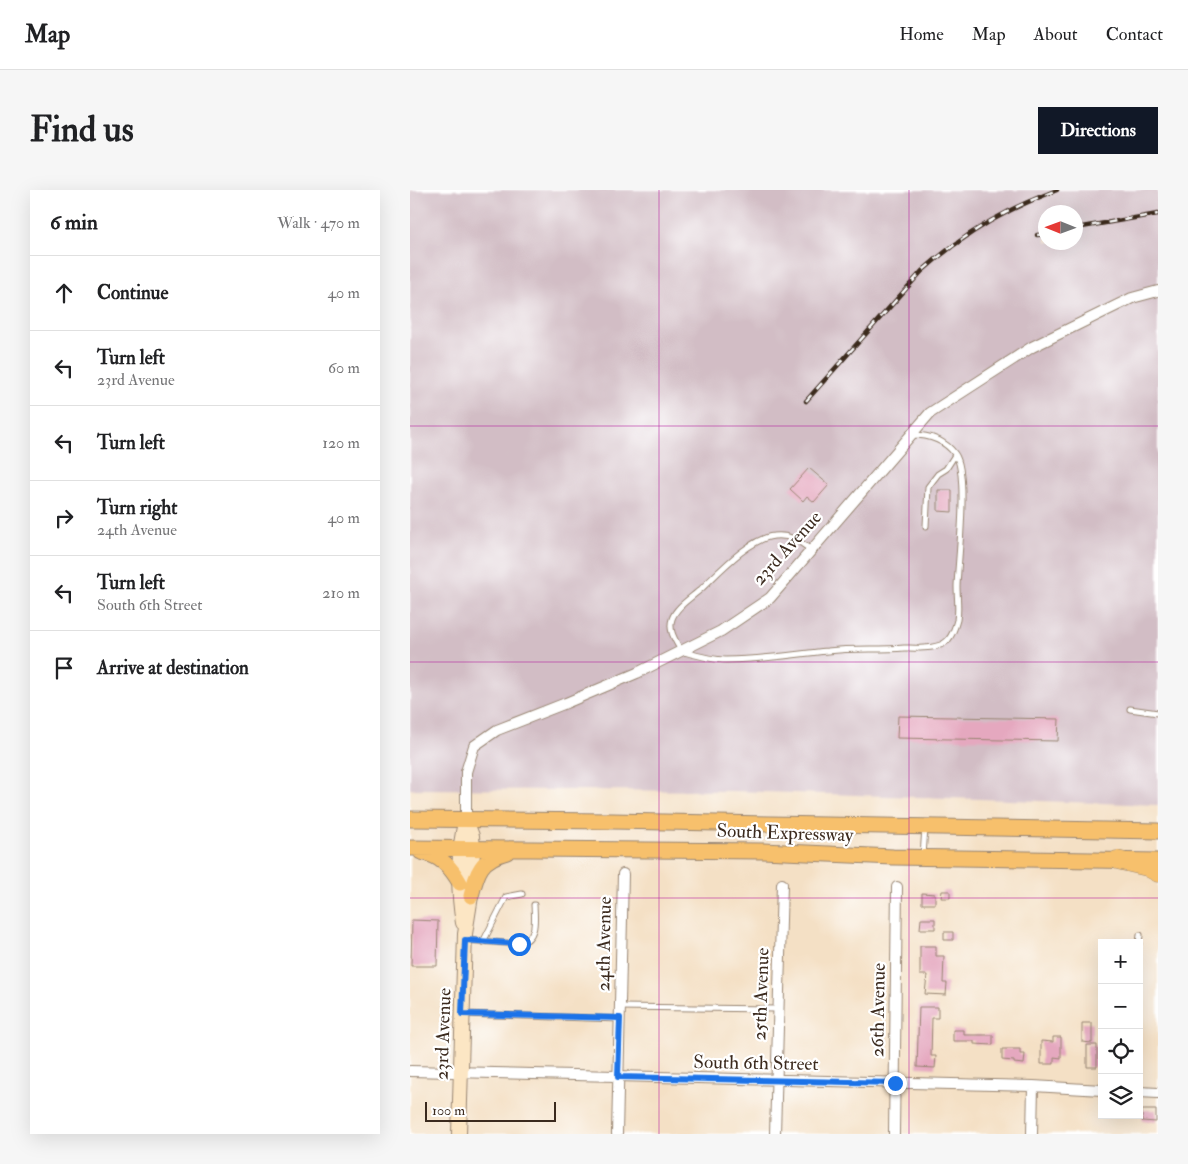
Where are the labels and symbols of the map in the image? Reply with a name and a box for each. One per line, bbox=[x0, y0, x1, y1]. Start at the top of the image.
north arrow bbox=[1038, 205, 1083, 250]
street label: 23rd Avenue bbox=[747, 506, 827, 590]
street label: South Expressway bbox=[716, 819, 854, 848]
street label: 24th Avenue bbox=[591, 896, 617, 992]
route start bbox=[508, 933, 531, 956]
street label: 25th Avenue bbox=[747, 947, 775, 1041]
street label: 26th Avenue bbox=[865, 963, 891, 1057]
street label: 23rd Avenue bbox=[429, 987, 457, 1081]
street label: South 6th Street bbox=[693, 1050, 819, 1076]
route end bbox=[884, 1072, 907, 1095]
scale bar bbox=[425, 1099, 556, 1122]

